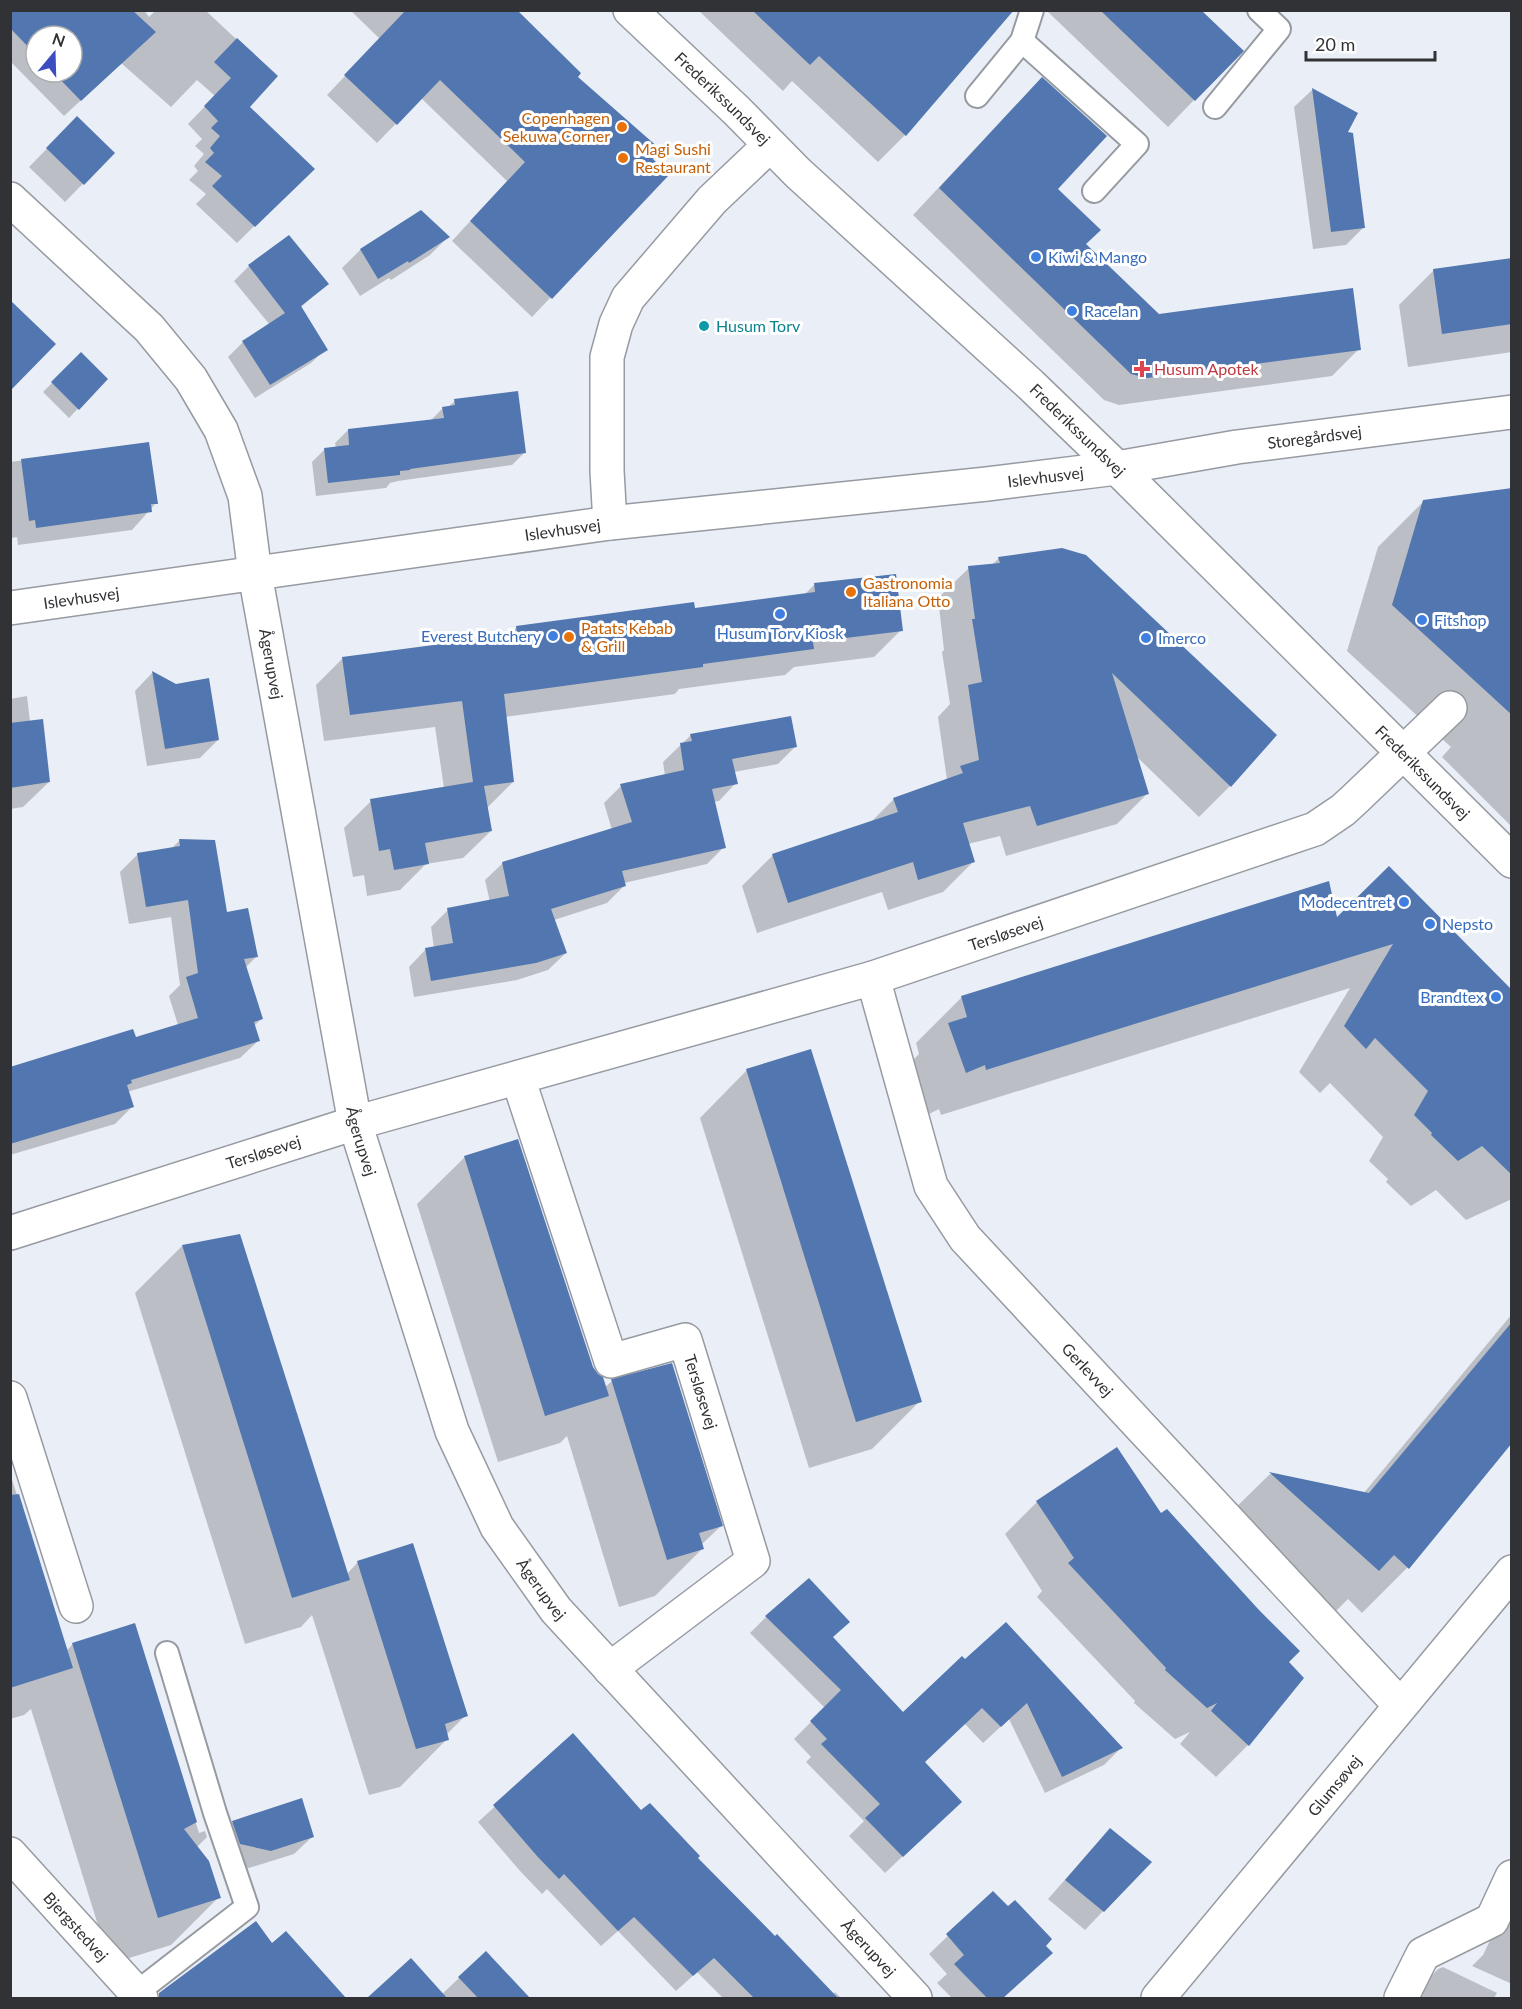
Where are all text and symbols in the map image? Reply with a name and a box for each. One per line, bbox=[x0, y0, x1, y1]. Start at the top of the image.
north arrow bbox=[24, 24, 84, 84]
scale bar bbox=[1306, 24, 1435, 62]
text: N bbox=[50, 28, 68, 50]
text: 20 m bbox=[1315, 33, 1355, 55]
street label: Frederikssundsvej bbox=[671, 48, 775, 148]
place label: Copenhagen Sekuwa Corner bbox=[503, 108, 610, 145]
marker: Copenhagen Sekuwa Corner bbox=[615, 120, 629, 134]
place label: Magi Sushi Restaurant bbox=[635, 139, 711, 176]
marker: Magi Sushi Restaurant bbox=[616, 151, 630, 165]
place label: Kiwi & Mango bbox=[1048, 247, 1147, 266]
marker: Kiwi & Mango bbox=[1029, 250, 1043, 264]
place label: Racelan bbox=[1084, 301, 1138, 320]
marker: Racelan bbox=[1065, 304, 1079, 318]
place label: Husum Torv bbox=[716, 316, 801, 335]
marker: Husum Torv bbox=[697, 319, 711, 333]
place label: Husum Apotek bbox=[1154, 359, 1259, 378]
marker: Husum Apotek bbox=[1135, 362, 1149, 376]
street label: Frederikssundsvej bbox=[1026, 379, 1130, 480]
street label: Storegårdsvej bbox=[1266, 421, 1363, 452]
street label: Islevhusvej bbox=[1006, 462, 1085, 490]
street label: Islevhusvej bbox=[523, 514, 602, 544]
place label: Gastronomia Italiana Otto bbox=[863, 573, 953, 610]
street label: Islevhusvej bbox=[42, 583, 120, 612]
marker: Gastronomia Italiana Otto bbox=[844, 585, 858, 599]
marker: Husum Torv Kiosk bbox=[773, 607, 787, 621]
place label: Fitshop bbox=[1434, 610, 1487, 629]
marker: Fitshop bbox=[1415, 613, 1429, 627]
place label: Patats Kebab & Grill bbox=[581, 618, 673, 655]
place label: Husum Torv Kiosk bbox=[717, 623, 844, 642]
place label: Everest Butchery bbox=[421, 626, 542, 645]
street label: Ågerupvej bbox=[256, 627, 288, 701]
place label: Imerco bbox=[1158, 628, 1206, 647]
marker: Everest Butchery bbox=[546, 629, 560, 643]
marker: Patats Kebab & Grill bbox=[562, 630, 576, 644]
marker: Imerco bbox=[1139, 631, 1153, 645]
street label: Frederikssundsvej bbox=[1372, 721, 1474, 823]
place label: Modecentret bbox=[1301, 892, 1392, 911]
marker: Modecentret bbox=[1397, 895, 1411, 909]
street label: Tersløsevej bbox=[966, 911, 1045, 954]
place label: Nepsto bbox=[1442, 914, 1493, 933]
marker: Nepsto bbox=[1423, 917, 1437, 931]
place label: Brandtex bbox=[1420, 987, 1484, 1006]
marker: Brandtex bbox=[1489, 990, 1503, 1004]
street label: Ågerupvej bbox=[343, 1105, 381, 1178]
street label: Tersløsevej bbox=[224, 1131, 303, 1172]
street label: Gerlevvej bbox=[1058, 1339, 1118, 1400]
street label: Tersløsevej bbox=[681, 1352, 722, 1431]
street label: Ågerupvej bbox=[513, 1554, 570, 1624]
street label: Glumsøvej bbox=[1303, 1751, 1365, 1820]
street label: Bjergstedvej bbox=[40, 1888, 113, 1965]
street label: Ågerupvej bbox=[838, 1915, 900, 1980]

